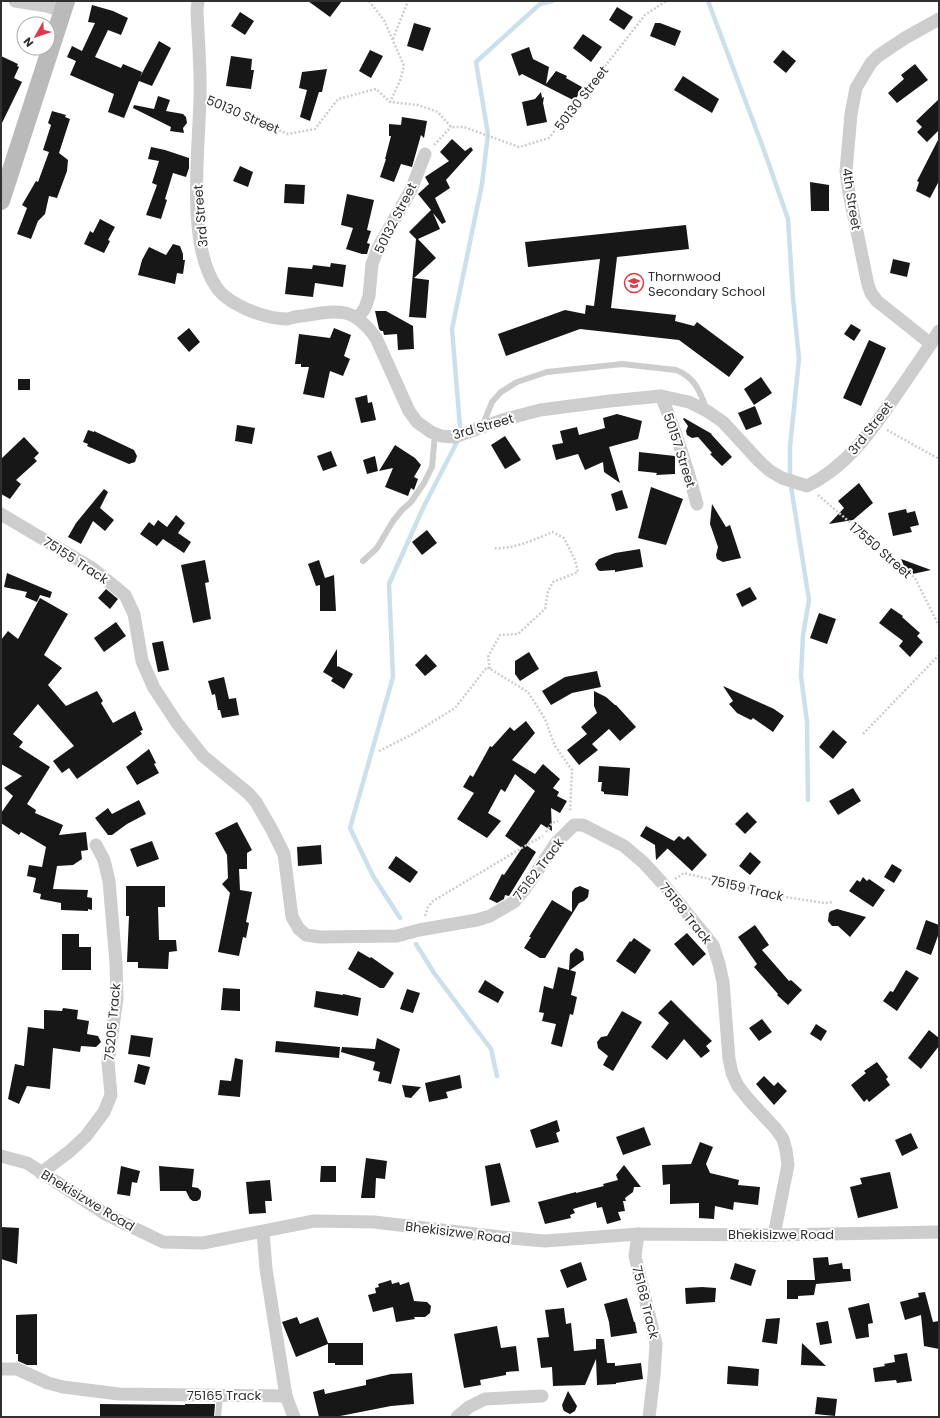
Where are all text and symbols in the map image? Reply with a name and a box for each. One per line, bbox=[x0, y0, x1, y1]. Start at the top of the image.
north arrow bbox=[16, 16, 56, 56]
text: N bbox=[19, 34, 37, 51]
street label: 50130 Street bbox=[550, 62, 613, 135]
street label: 50130 Street bbox=[203, 91, 283, 139]
street label: 4th Street bbox=[837, 167, 866, 232]
street label: 50132 Street bbox=[369, 179, 422, 257]
street label: 3rd Street bbox=[188, 184, 213, 248]
place label: Thornwood Secondary School bbox=[648, 267, 765, 301]
school or university icon: Thornwood Secondary School bbox=[623, 272, 645, 294]
street label: 3rd Street bbox=[844, 397, 897, 459]
street label: 3rd Street bbox=[450, 409, 516, 444]
street label: 50157 Street bbox=[659, 410, 701, 490]
street label: 17550 Street bbox=[845, 518, 916, 583]
street label: 75155 Track bbox=[39, 532, 112, 589]
street label: 75162 Track bbox=[509, 834, 568, 905]
street label: 75159 Track bbox=[708, 871, 786, 906]
street label: 75158 Track bbox=[655, 878, 717, 948]
street label: 75205 Track bbox=[100, 982, 125, 1062]
street label: Bhekisizwe Road bbox=[37, 1165, 138, 1236]
street label: Bhekisizwe Road bbox=[404, 1217, 512, 1248]
street label: Bhekisizwe Road bbox=[728, 1225, 834, 1244]
street label: 75168 Track bbox=[627, 1264, 664, 1341]
street label: 75165 Track bbox=[187, 1386, 262, 1405]

